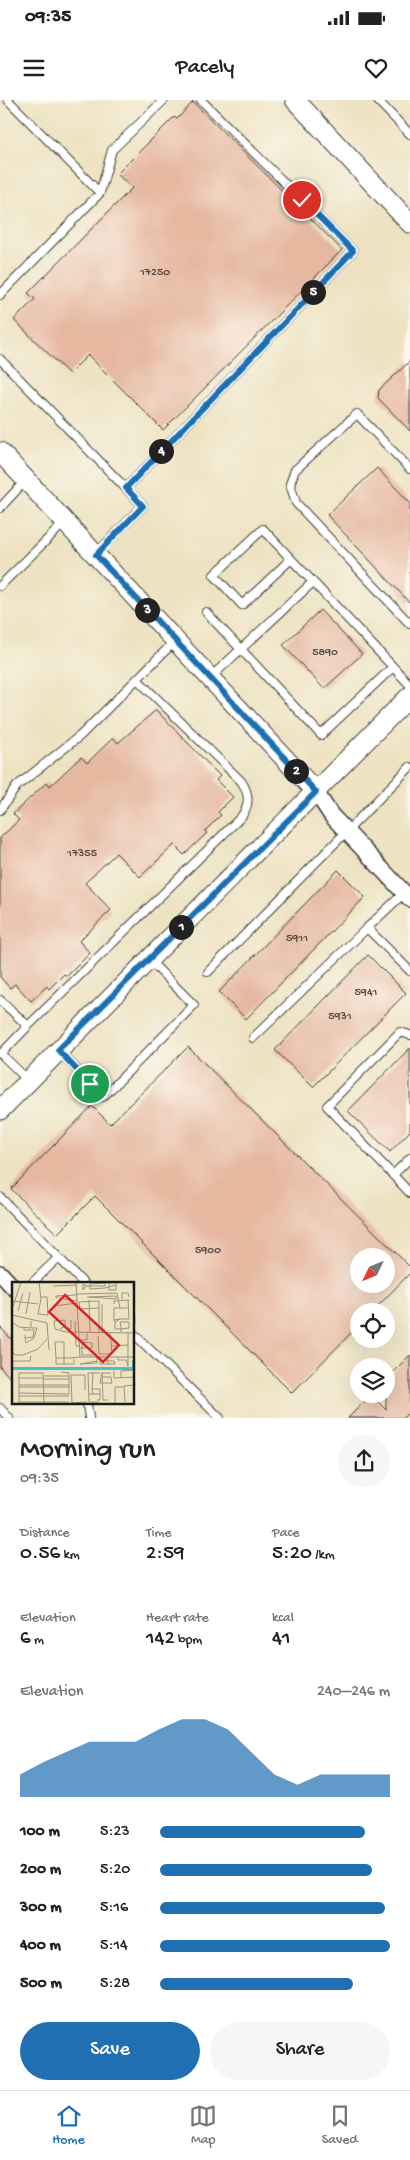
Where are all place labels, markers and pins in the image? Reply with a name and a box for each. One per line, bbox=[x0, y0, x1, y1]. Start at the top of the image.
pin bbox=[281, 179, 323, 221]
pin: 5 bbox=[300, 280, 326, 304]
pin: 4 bbox=[148, 438, 174, 464]
pin: 3 bbox=[134, 598, 160, 622]
pin: 2 bbox=[284, 758, 308, 784]
pin: 1 bbox=[168, 914, 194, 940]
pin bbox=[69, 1063, 111, 1105]

